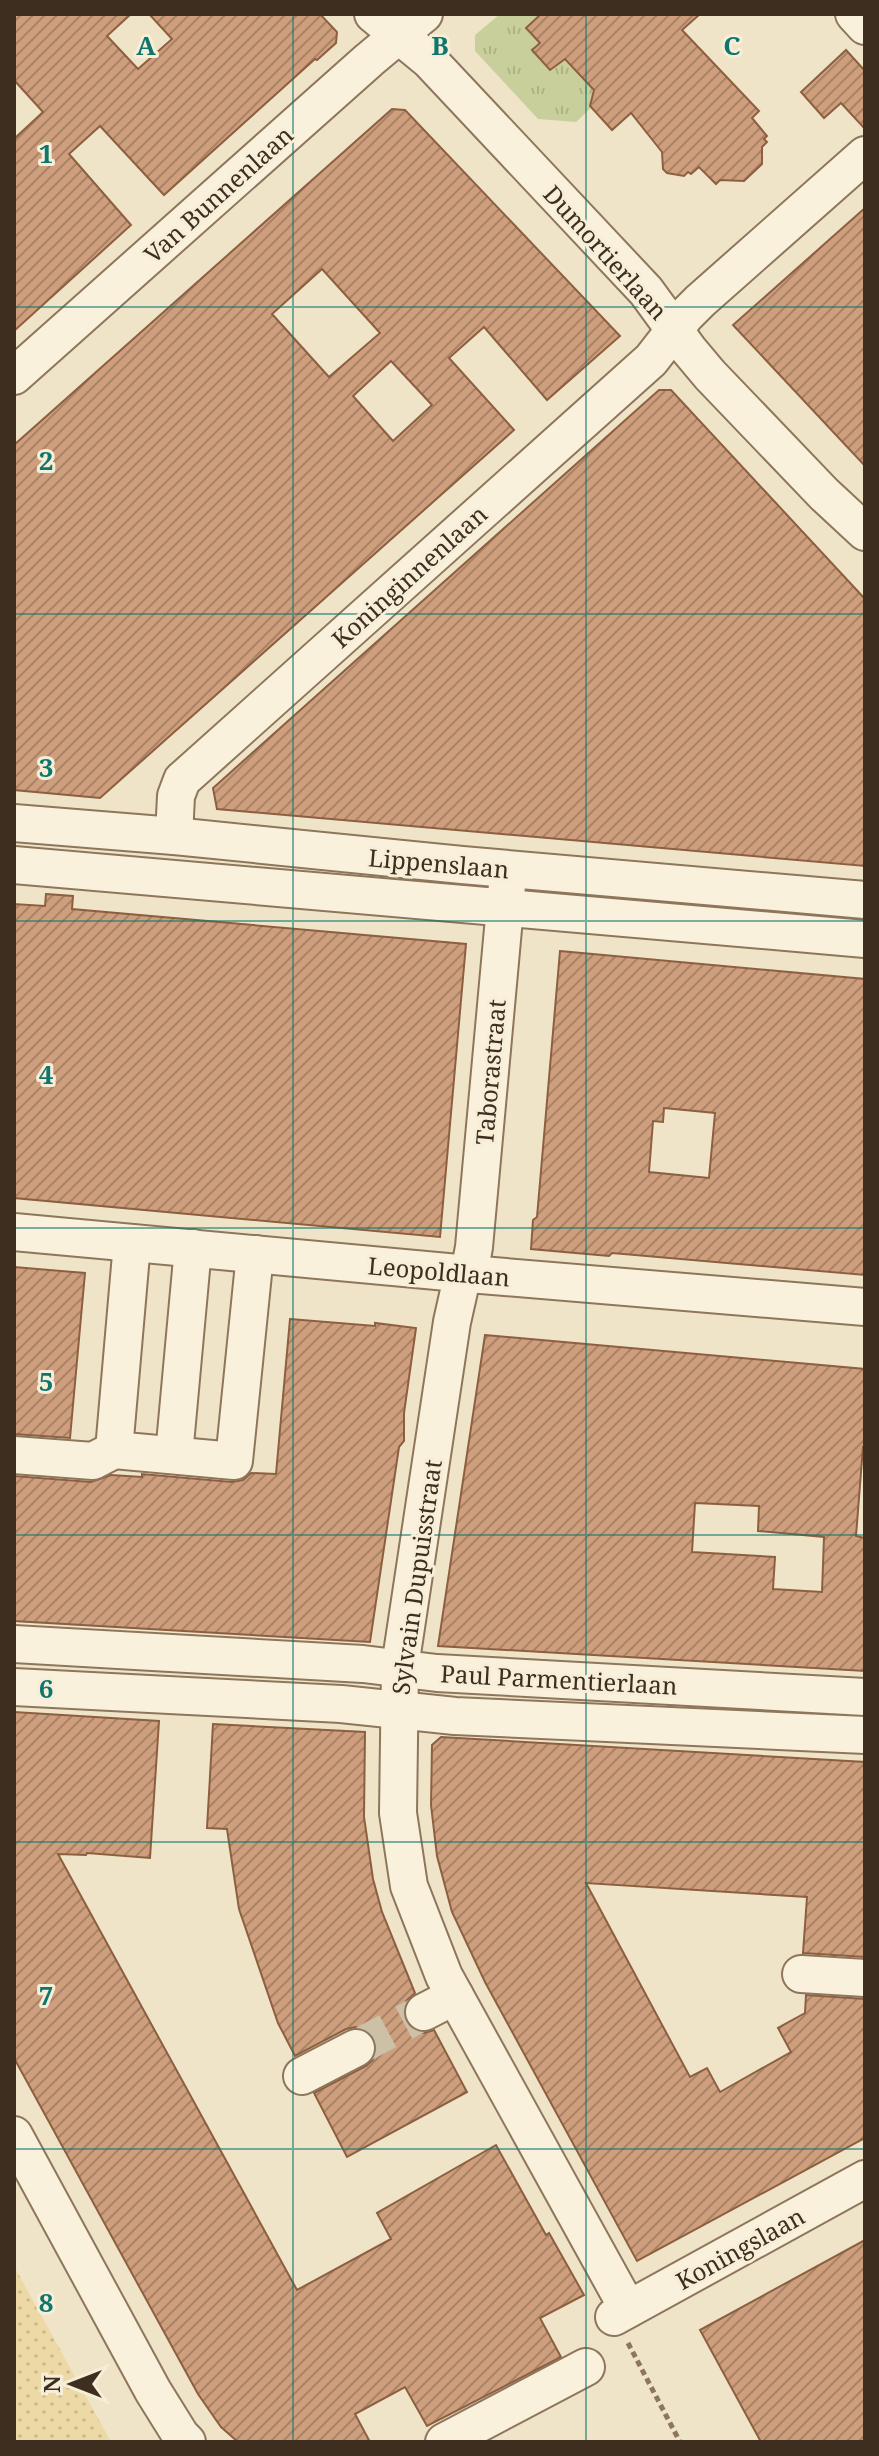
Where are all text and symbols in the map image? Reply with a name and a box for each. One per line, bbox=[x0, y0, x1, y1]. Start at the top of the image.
text: A bbox=[136, 27, 156, 63]
text: B bbox=[431, 27, 449, 63]
text: C bbox=[723, 27, 741, 63]
street label: Van Bunnenlaan bbox=[136, 118, 300, 270]
text: 1 bbox=[39, 135, 53, 171]
street label: Dumortierlaan bbox=[537, 178, 675, 326]
text: 2 bbox=[39, 442, 53, 478]
street label: Koninginnenlaan bbox=[324, 497, 494, 655]
text: 3 bbox=[39, 749, 53, 785]
street label: Lippenslaan bbox=[367, 840, 511, 886]
street label: Taborastraat bbox=[467, 998, 513, 1146]
text: 4 bbox=[39, 1056, 54, 1092]
street label: Leopoldlaan bbox=[367, 1248, 511, 1294]
text: 5 bbox=[39, 1363, 53, 1399]
street label: Sylvain Dupuisstraat bbox=[383, 1457, 449, 1697]
street label: Paul Parmentierlaan bbox=[440, 1656, 678, 1702]
text: 6 bbox=[39, 1670, 53, 1706]
text: 7 bbox=[39, 1977, 53, 2013]
street label: Koningslaan bbox=[670, 2199, 810, 2297]
text: 8 bbox=[39, 2284, 53, 2320]
north arrow bbox=[32, 2344, 112, 2424]
text: N bbox=[36, 2375, 66, 2393]

